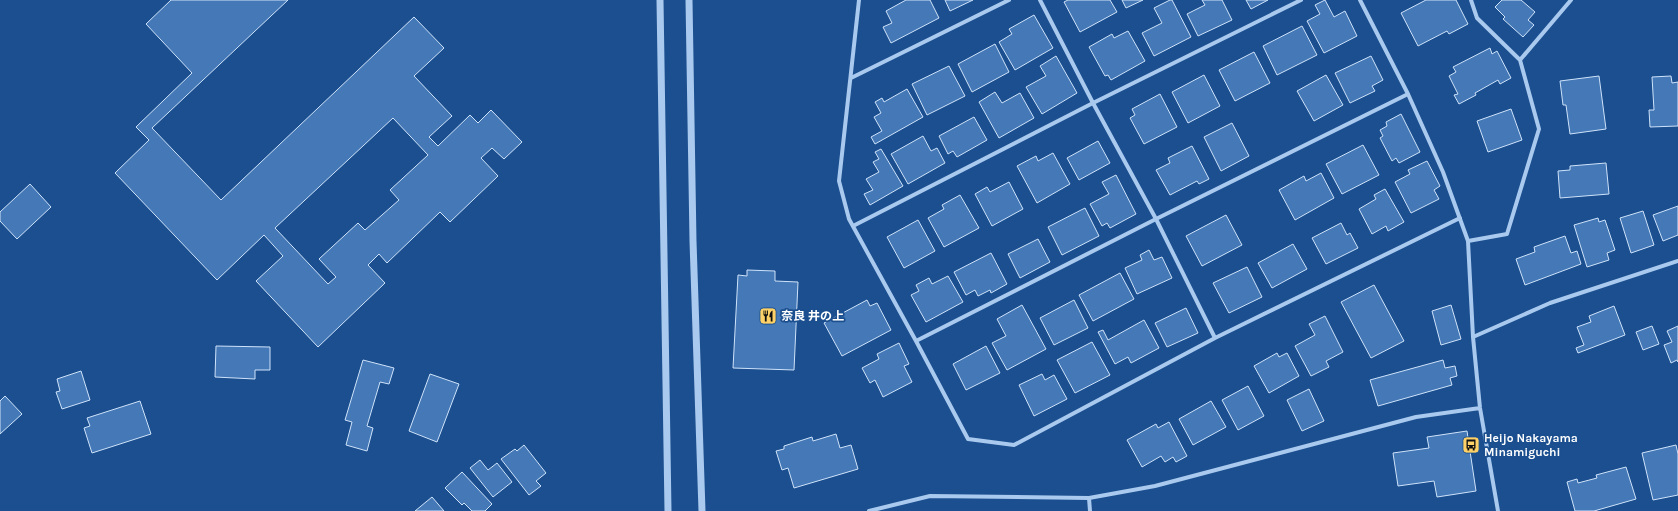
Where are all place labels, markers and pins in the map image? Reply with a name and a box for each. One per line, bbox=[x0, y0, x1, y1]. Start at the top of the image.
restaurant icon: 奈良 井の上 bbox=[758, 306, 778, 326]
place label: 奈良 井の上 bbox=[781, 309, 844, 323]
place label: Heijo Nakayama Minamiguchi bbox=[1484, 431, 1578, 459]
bus stop icon: Heijo Nakayama Minamiguchi bbox=[1461, 435, 1481, 455]

